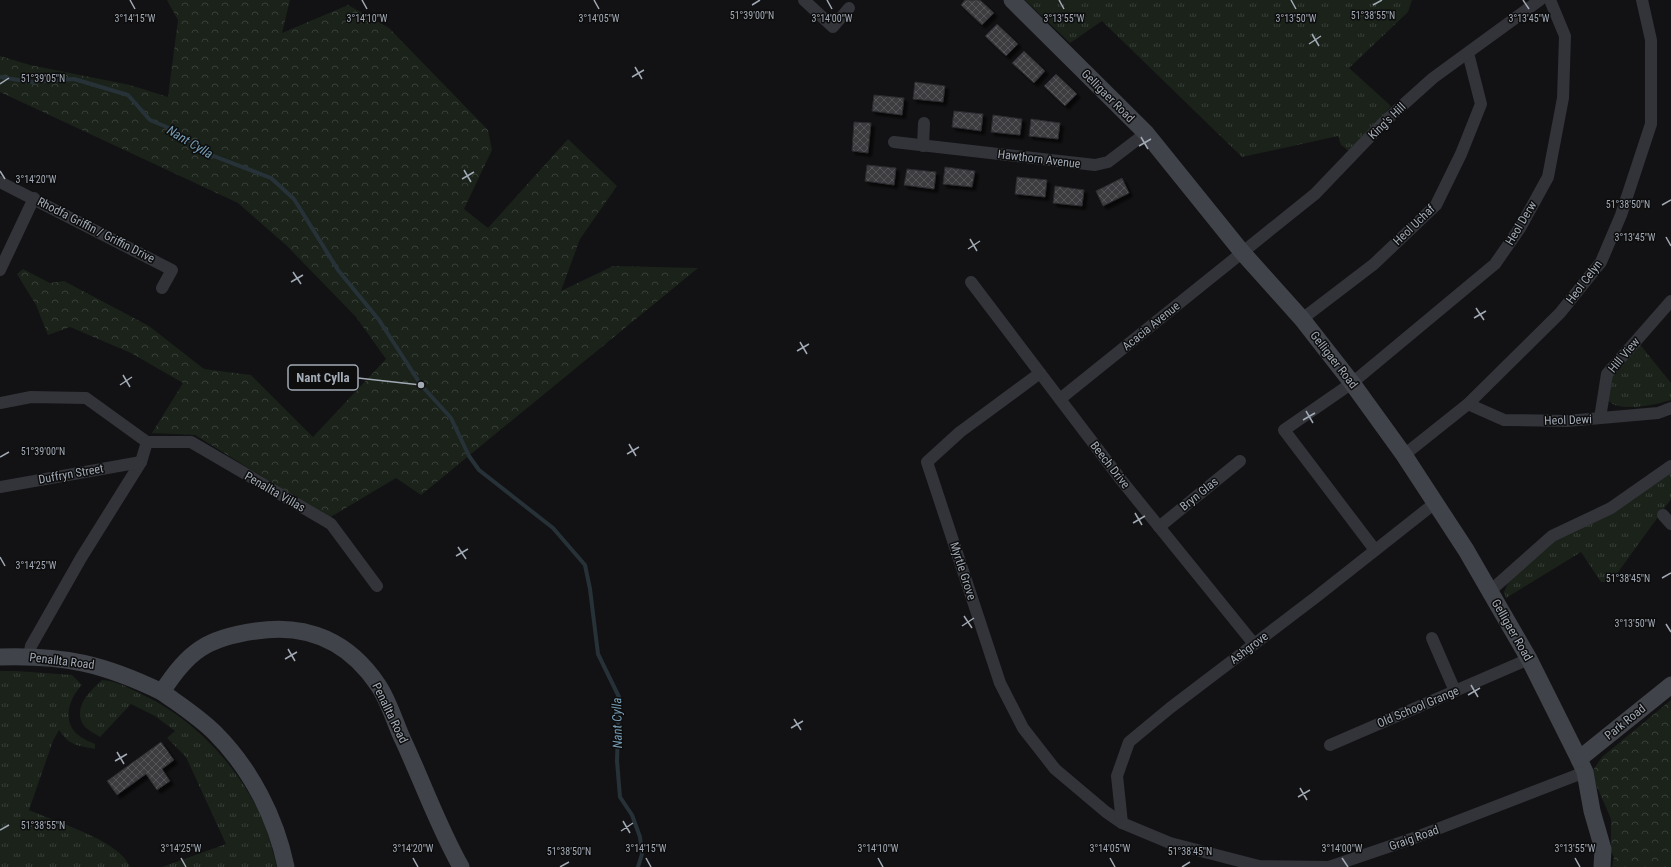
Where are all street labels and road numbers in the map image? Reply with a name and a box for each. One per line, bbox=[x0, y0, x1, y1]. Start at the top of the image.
street label: Gelligaer Road bbox=[1079, 67, 1137, 125]
street label: King's Hill bbox=[1365, 100, 1409, 142]
street label: Hawthorn Avenue bbox=[997, 147, 1081, 171]
street label: Rhodfa Griffin / Griffin Drive bbox=[35, 194, 157, 266]
street label: Heol Derw bbox=[1502, 198, 1540, 247]
street label: Heol Uchaf bbox=[1390, 202, 1438, 248]
street label: Heol Celyn bbox=[1563, 257, 1605, 306]
street label: Acacia Avenue bbox=[1120, 298, 1183, 353]
street label: Gelligaer Road bbox=[1307, 329, 1361, 391]
street label: Hill View bbox=[1605, 335, 1643, 375]
street label: Heol Dewi bbox=[1544, 412, 1592, 428]
street label: Beech Drive bbox=[1087, 439, 1133, 492]
street label: Duffryn Street bbox=[37, 461, 105, 487]
street label: Penallta Villas bbox=[242, 469, 308, 515]
street label: Bryn Glas bbox=[1177, 474, 1221, 514]
street label: Myrtle Grove bbox=[947, 540, 979, 602]
street label: Gelligaer Road bbox=[1489, 597, 1535, 663]
street label: Ashgrove bbox=[1227, 629, 1271, 667]
street label: Penallta Road bbox=[29, 650, 95, 672]
street label: Penallta Road bbox=[369, 681, 411, 746]
street label: Old School Grange bbox=[1375, 683, 1461, 731]
street label: Park Road bbox=[1602, 701, 1648, 743]
street label: Graig Road bbox=[1387, 823, 1441, 853]

